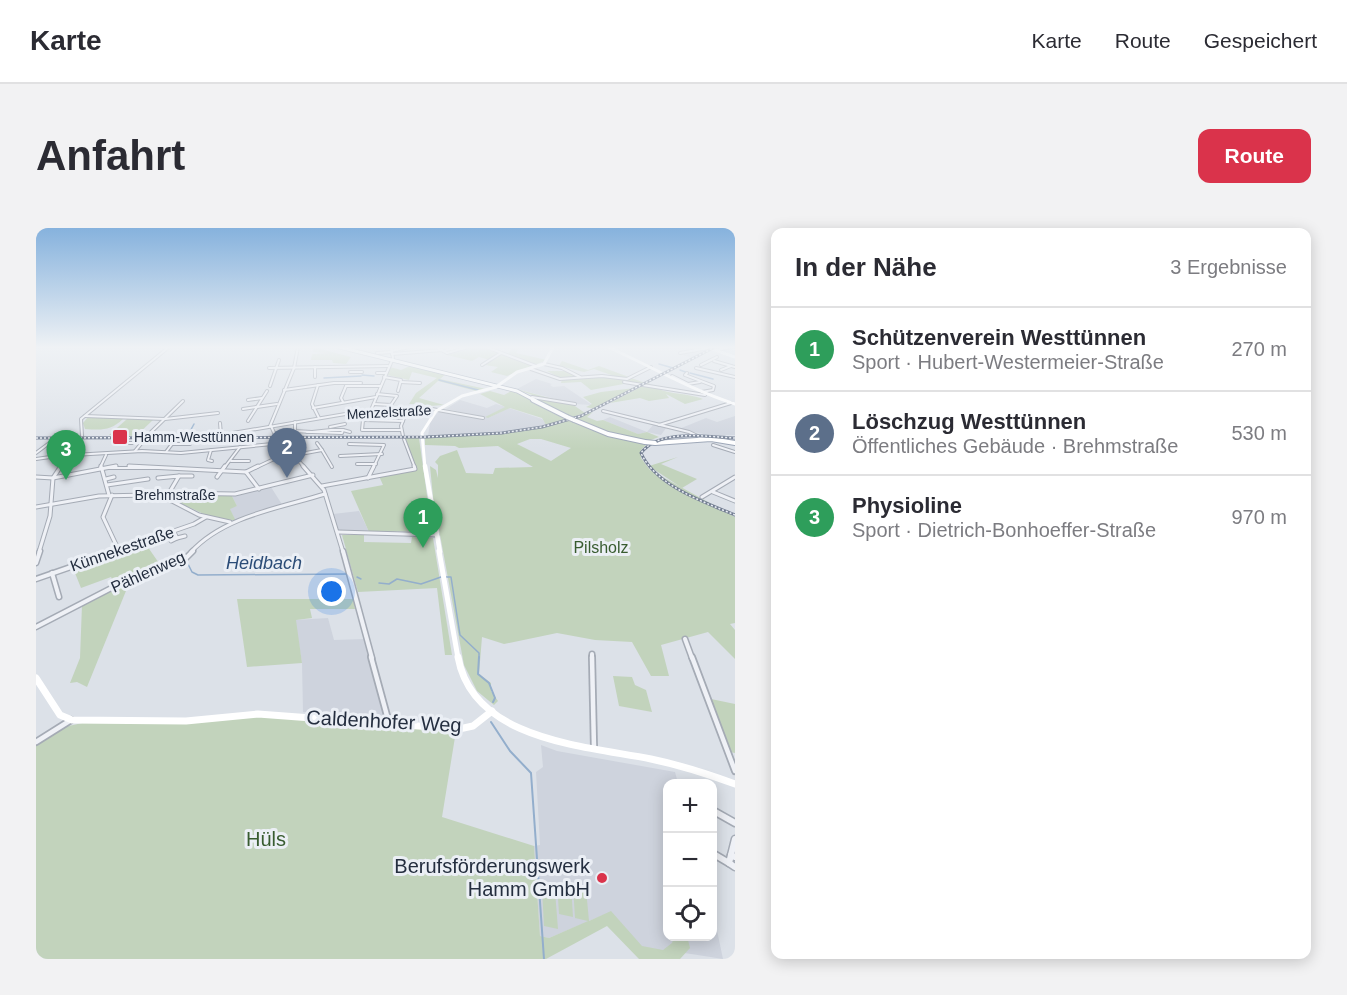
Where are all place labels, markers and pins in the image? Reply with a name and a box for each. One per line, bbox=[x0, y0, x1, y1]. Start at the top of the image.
marker: Hamm-Westtünnen bbox=[111, 428, 129, 446]
pin: 2 bbox=[268, 428, 306, 478]
place label: Hamm-Westtünnen bbox=[134, 429, 254, 445]
pin: 3 bbox=[46, 430, 86, 480]
pin: 1 bbox=[404, 498, 442, 548]
place label: Berufsförderungswerk Hamm GmbH bbox=[394, 855, 591, 900]
marker: Berufsförderungswerk Hamm GmbH bbox=[595, 871, 609, 885]

